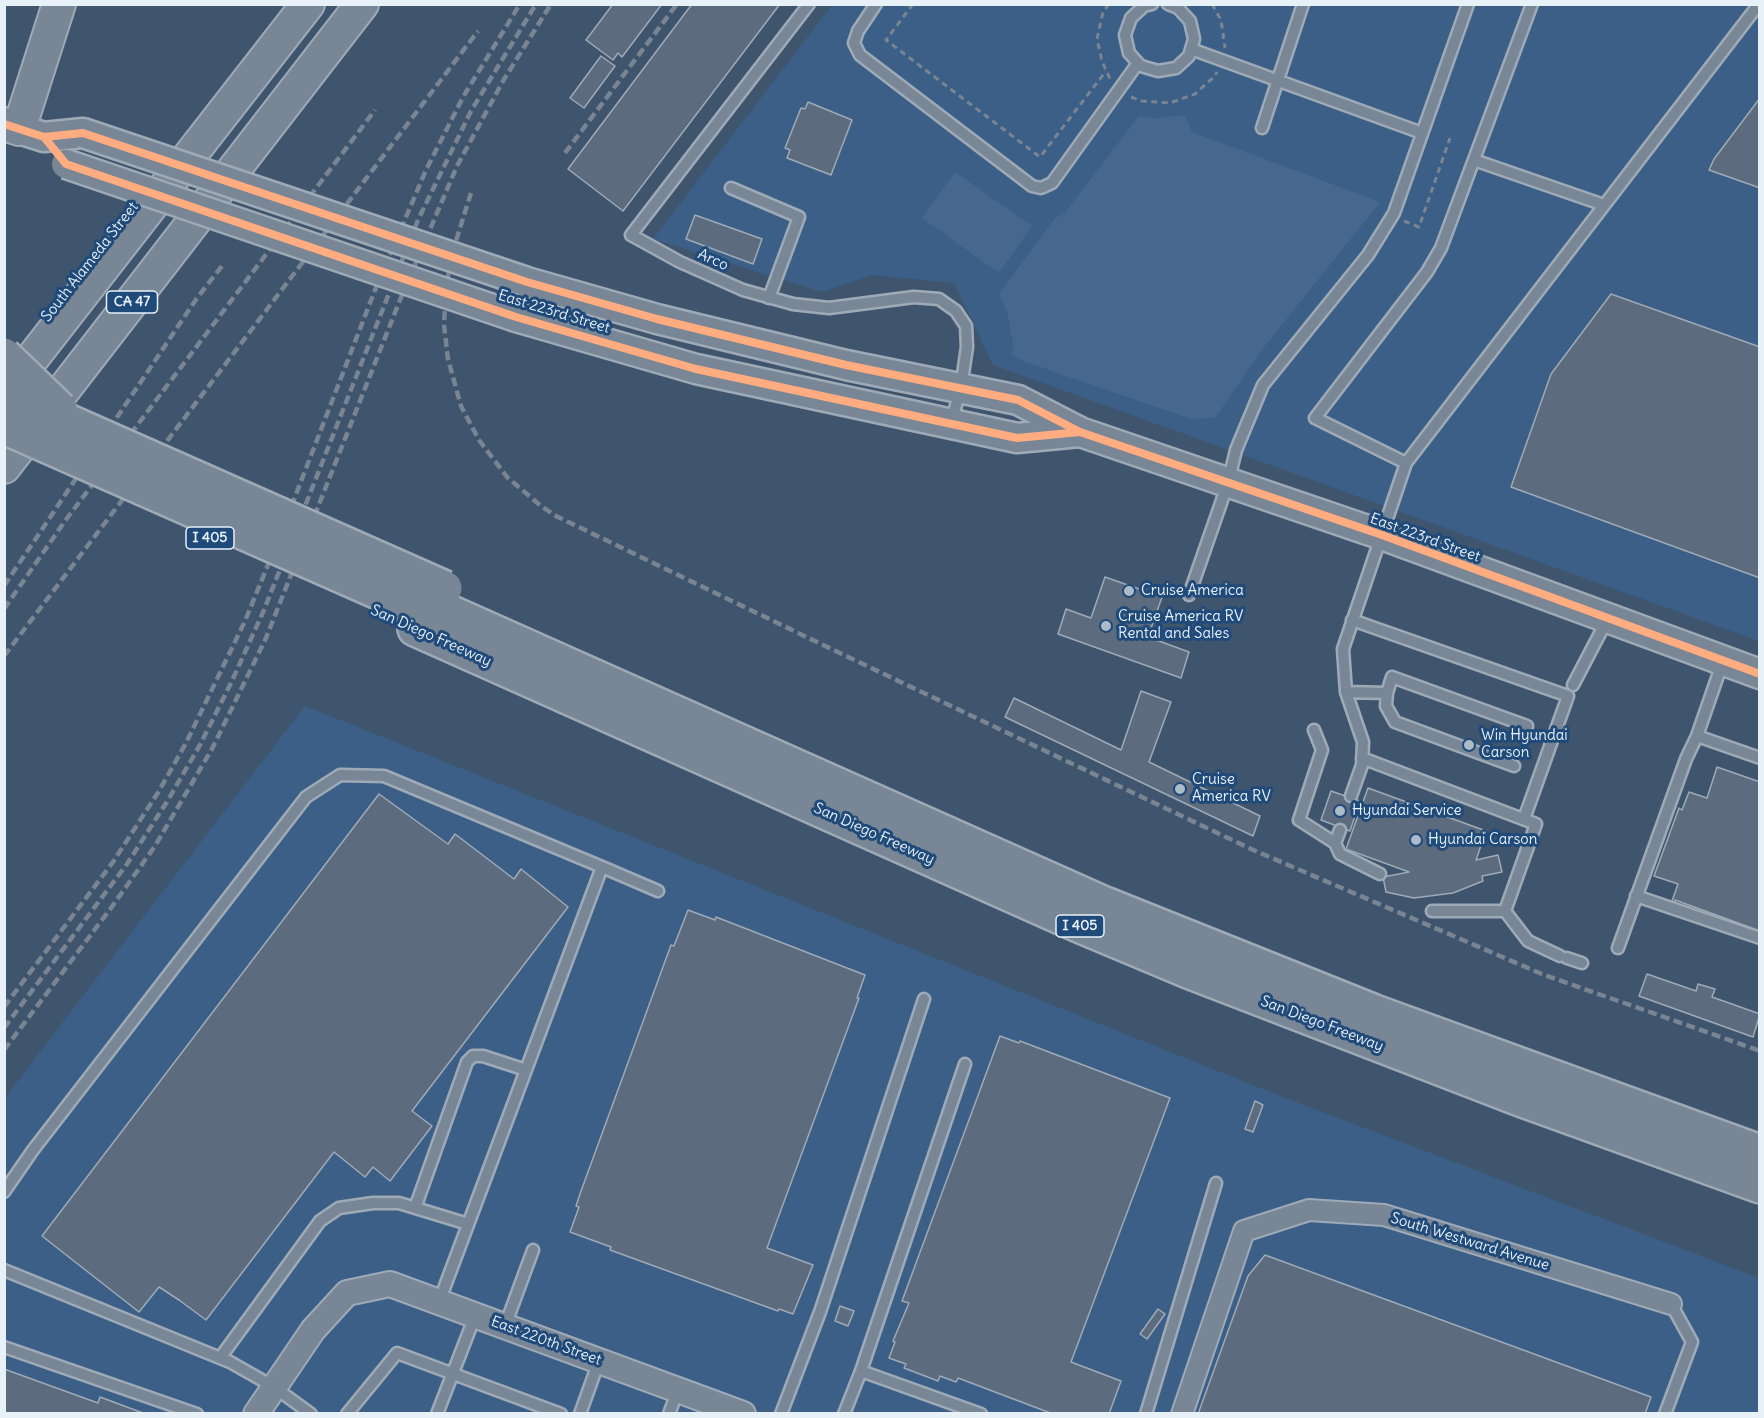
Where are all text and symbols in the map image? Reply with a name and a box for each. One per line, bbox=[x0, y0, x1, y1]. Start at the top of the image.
street label: South Alameda Street bbox=[38, 199, 142, 325]
street label: Arco bbox=[695, 245, 731, 275]
street label: East 223rd Street bbox=[496, 286, 612, 338]
road number: CA 47 bbox=[106, 291, 158, 313]
street label: East 223rd Street bbox=[1367, 510, 1483, 566]
road number: I 405 bbox=[186, 527, 234, 549]
place label: Cruise America bbox=[1141, 582, 1244, 600]
marker: Cruise America bbox=[1122, 584, 1136, 598]
street label: San Diego Freeway bbox=[368, 601, 494, 671]
place label: Cruise America RV Rental and Sales bbox=[1118, 608, 1243, 643]
marker: Cruise America RV Rental and Sales bbox=[1099, 619, 1113, 633]
place label: Win Hyundai Carson bbox=[1481, 727, 1568, 762]
marker: Win Hyundai Carson bbox=[1462, 738, 1476, 752]
place label: Cruise America RV bbox=[1192, 771, 1271, 806]
marker: Cruise America RV bbox=[1173, 782, 1187, 796]
street label: San Diego Freeway bbox=[811, 799, 937, 869]
place label: Hyundai Service bbox=[1352, 802, 1462, 820]
marker: Hyundai Service bbox=[1333, 804, 1347, 818]
place label: Hyundai Carson bbox=[1428, 831, 1537, 849]
marker: Hyundai Carson bbox=[1409, 833, 1423, 847]
road number: I 405 bbox=[1056, 915, 1104, 937]
street label: San Diego Freeway bbox=[1258, 992, 1386, 1056]
street label: South Westward Avenue bbox=[1389, 1209, 1551, 1275]
street label: East 220th Street bbox=[488, 1313, 604, 1369]

